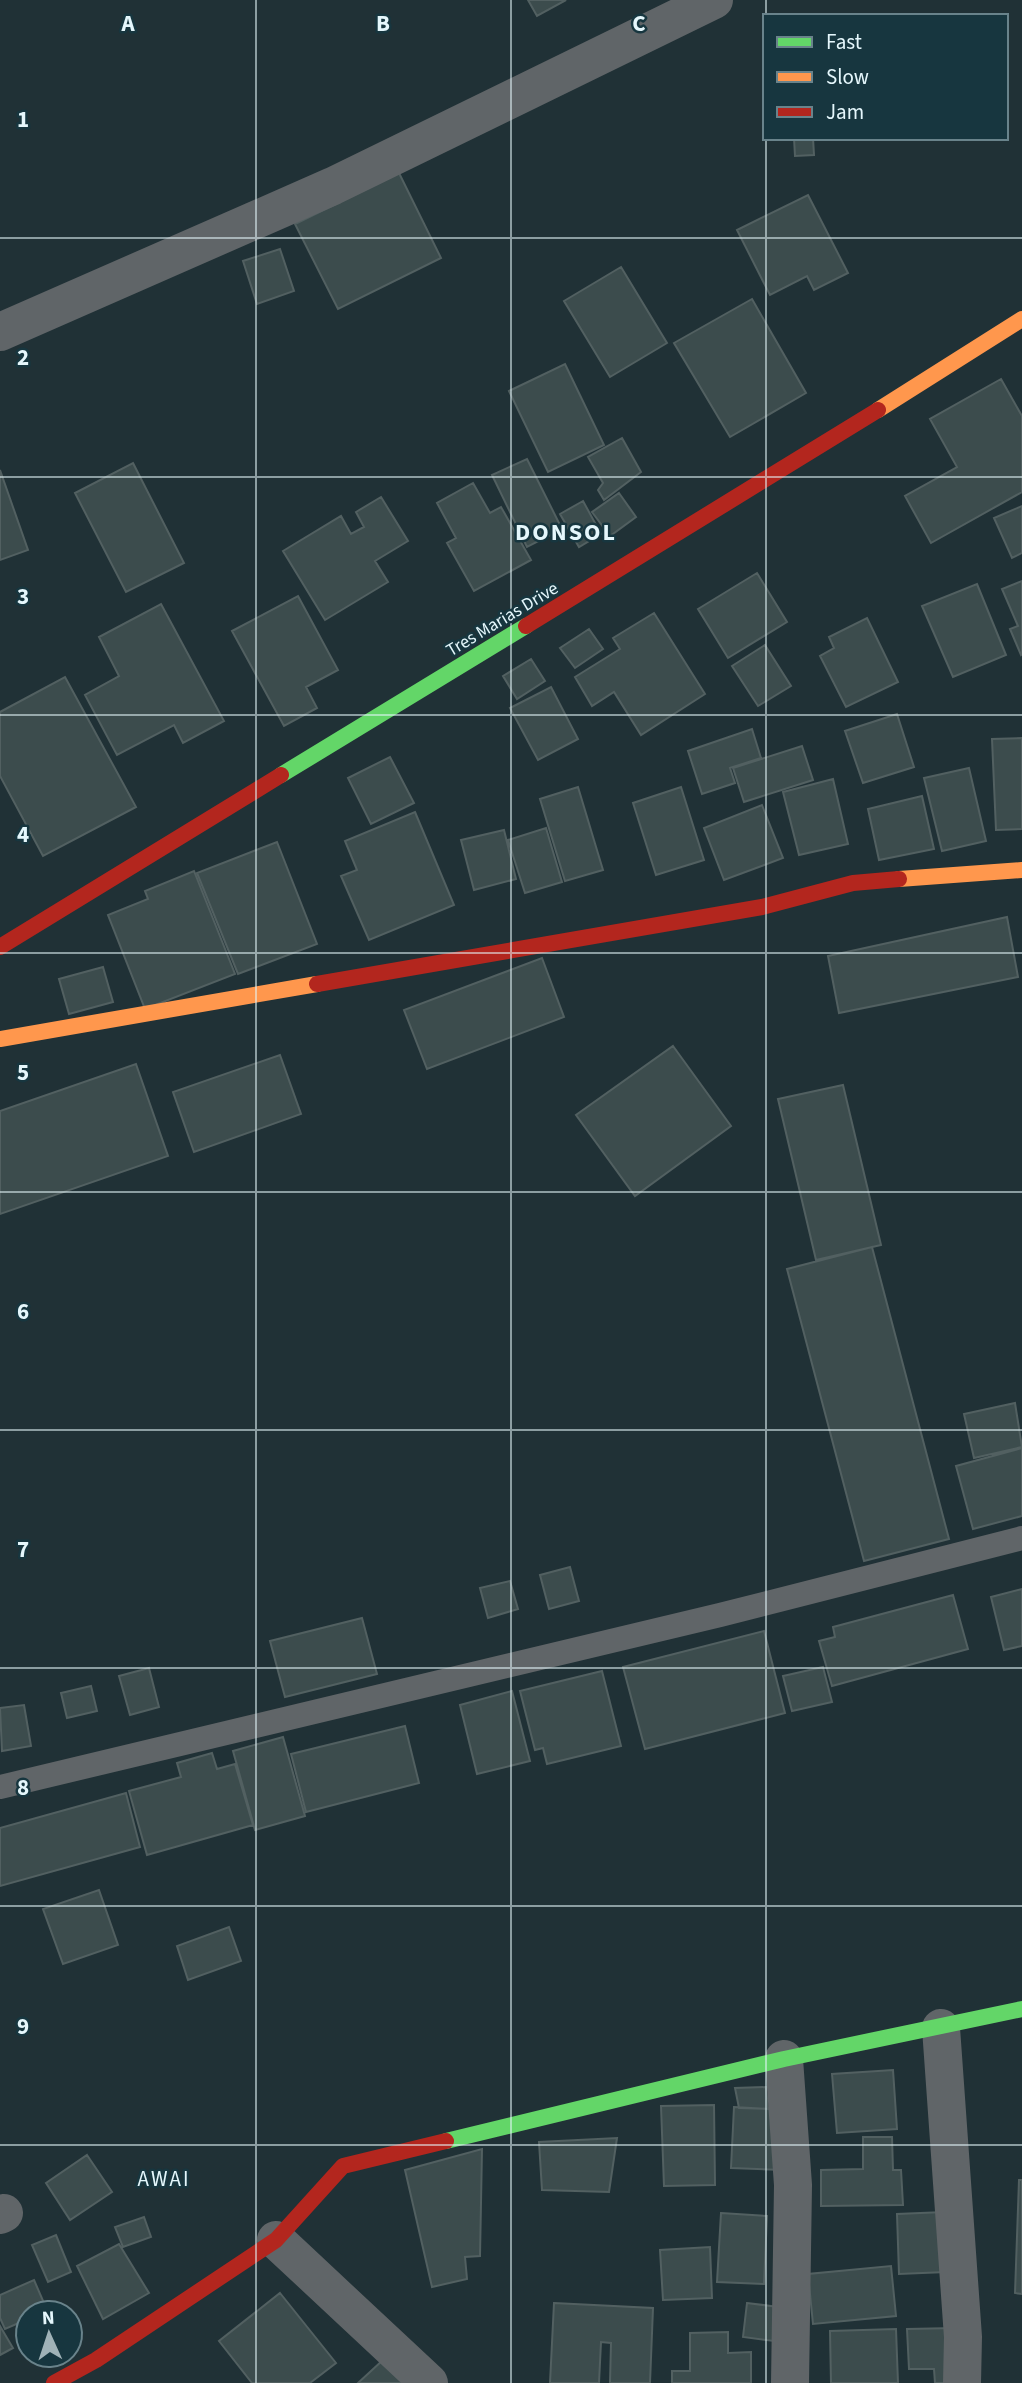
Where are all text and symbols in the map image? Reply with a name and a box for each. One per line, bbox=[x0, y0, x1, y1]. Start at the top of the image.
text: A bbox=[120, 7, 135, 40]
text: B bbox=[376, 7, 390, 40]
text: C bbox=[632, 7, 646, 40]
legend bbox=[763, 14, 1008, 140]
text: Fast bbox=[826, 27, 862, 57]
text: Slow bbox=[826, 62, 869, 92]
text: Jam bbox=[826, 97, 864, 127]
text: 1 bbox=[17, 103, 29, 136]
text: 2 bbox=[17, 341, 29, 374]
district label: DONSOL bbox=[515, 515, 617, 550]
street label: Tres Marias Drive bbox=[441, 576, 563, 663]
text: 3 bbox=[17, 580, 29, 613]
text: 4 bbox=[17, 818, 29, 851]
text: 5 bbox=[17, 1056, 29, 1089]
text: 6 bbox=[17, 1295, 29, 1328]
text: 7 bbox=[17, 1533, 29, 1566]
text: 8 bbox=[17, 1771, 29, 1804]
text: 9 bbox=[17, 2010, 29, 2043]
district label: AWAI bbox=[138, 2164, 190, 2194]
north arrow bbox=[14, 2299, 84, 2369]
text: N bbox=[41, 2305, 55, 2332]

